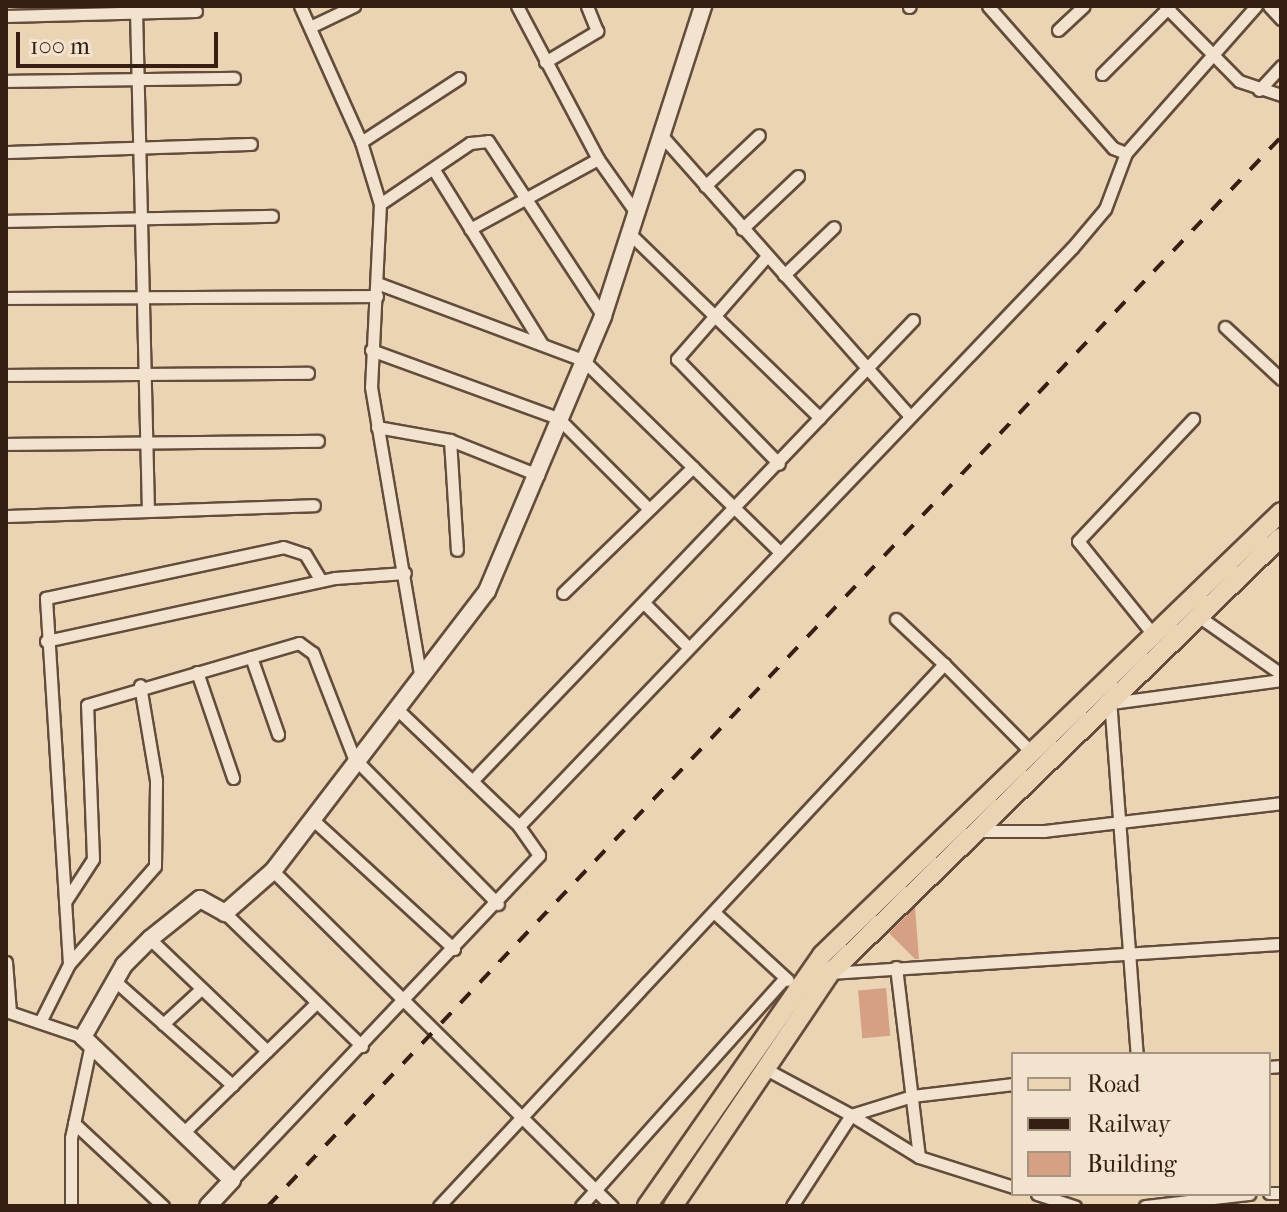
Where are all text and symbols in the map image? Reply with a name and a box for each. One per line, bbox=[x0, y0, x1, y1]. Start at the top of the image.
scale bar bbox=[20, 16, 222, 66]
text: 100 m bbox=[30, 32, 90, 60]
legend bbox=[1011, 1052, 1271, 1196]
text: Road bbox=[1087, 1070, 1140, 1098]
text: Railway bbox=[1087, 1110, 1170, 1138]
text: Building bbox=[1087, 1150, 1177, 1178]

